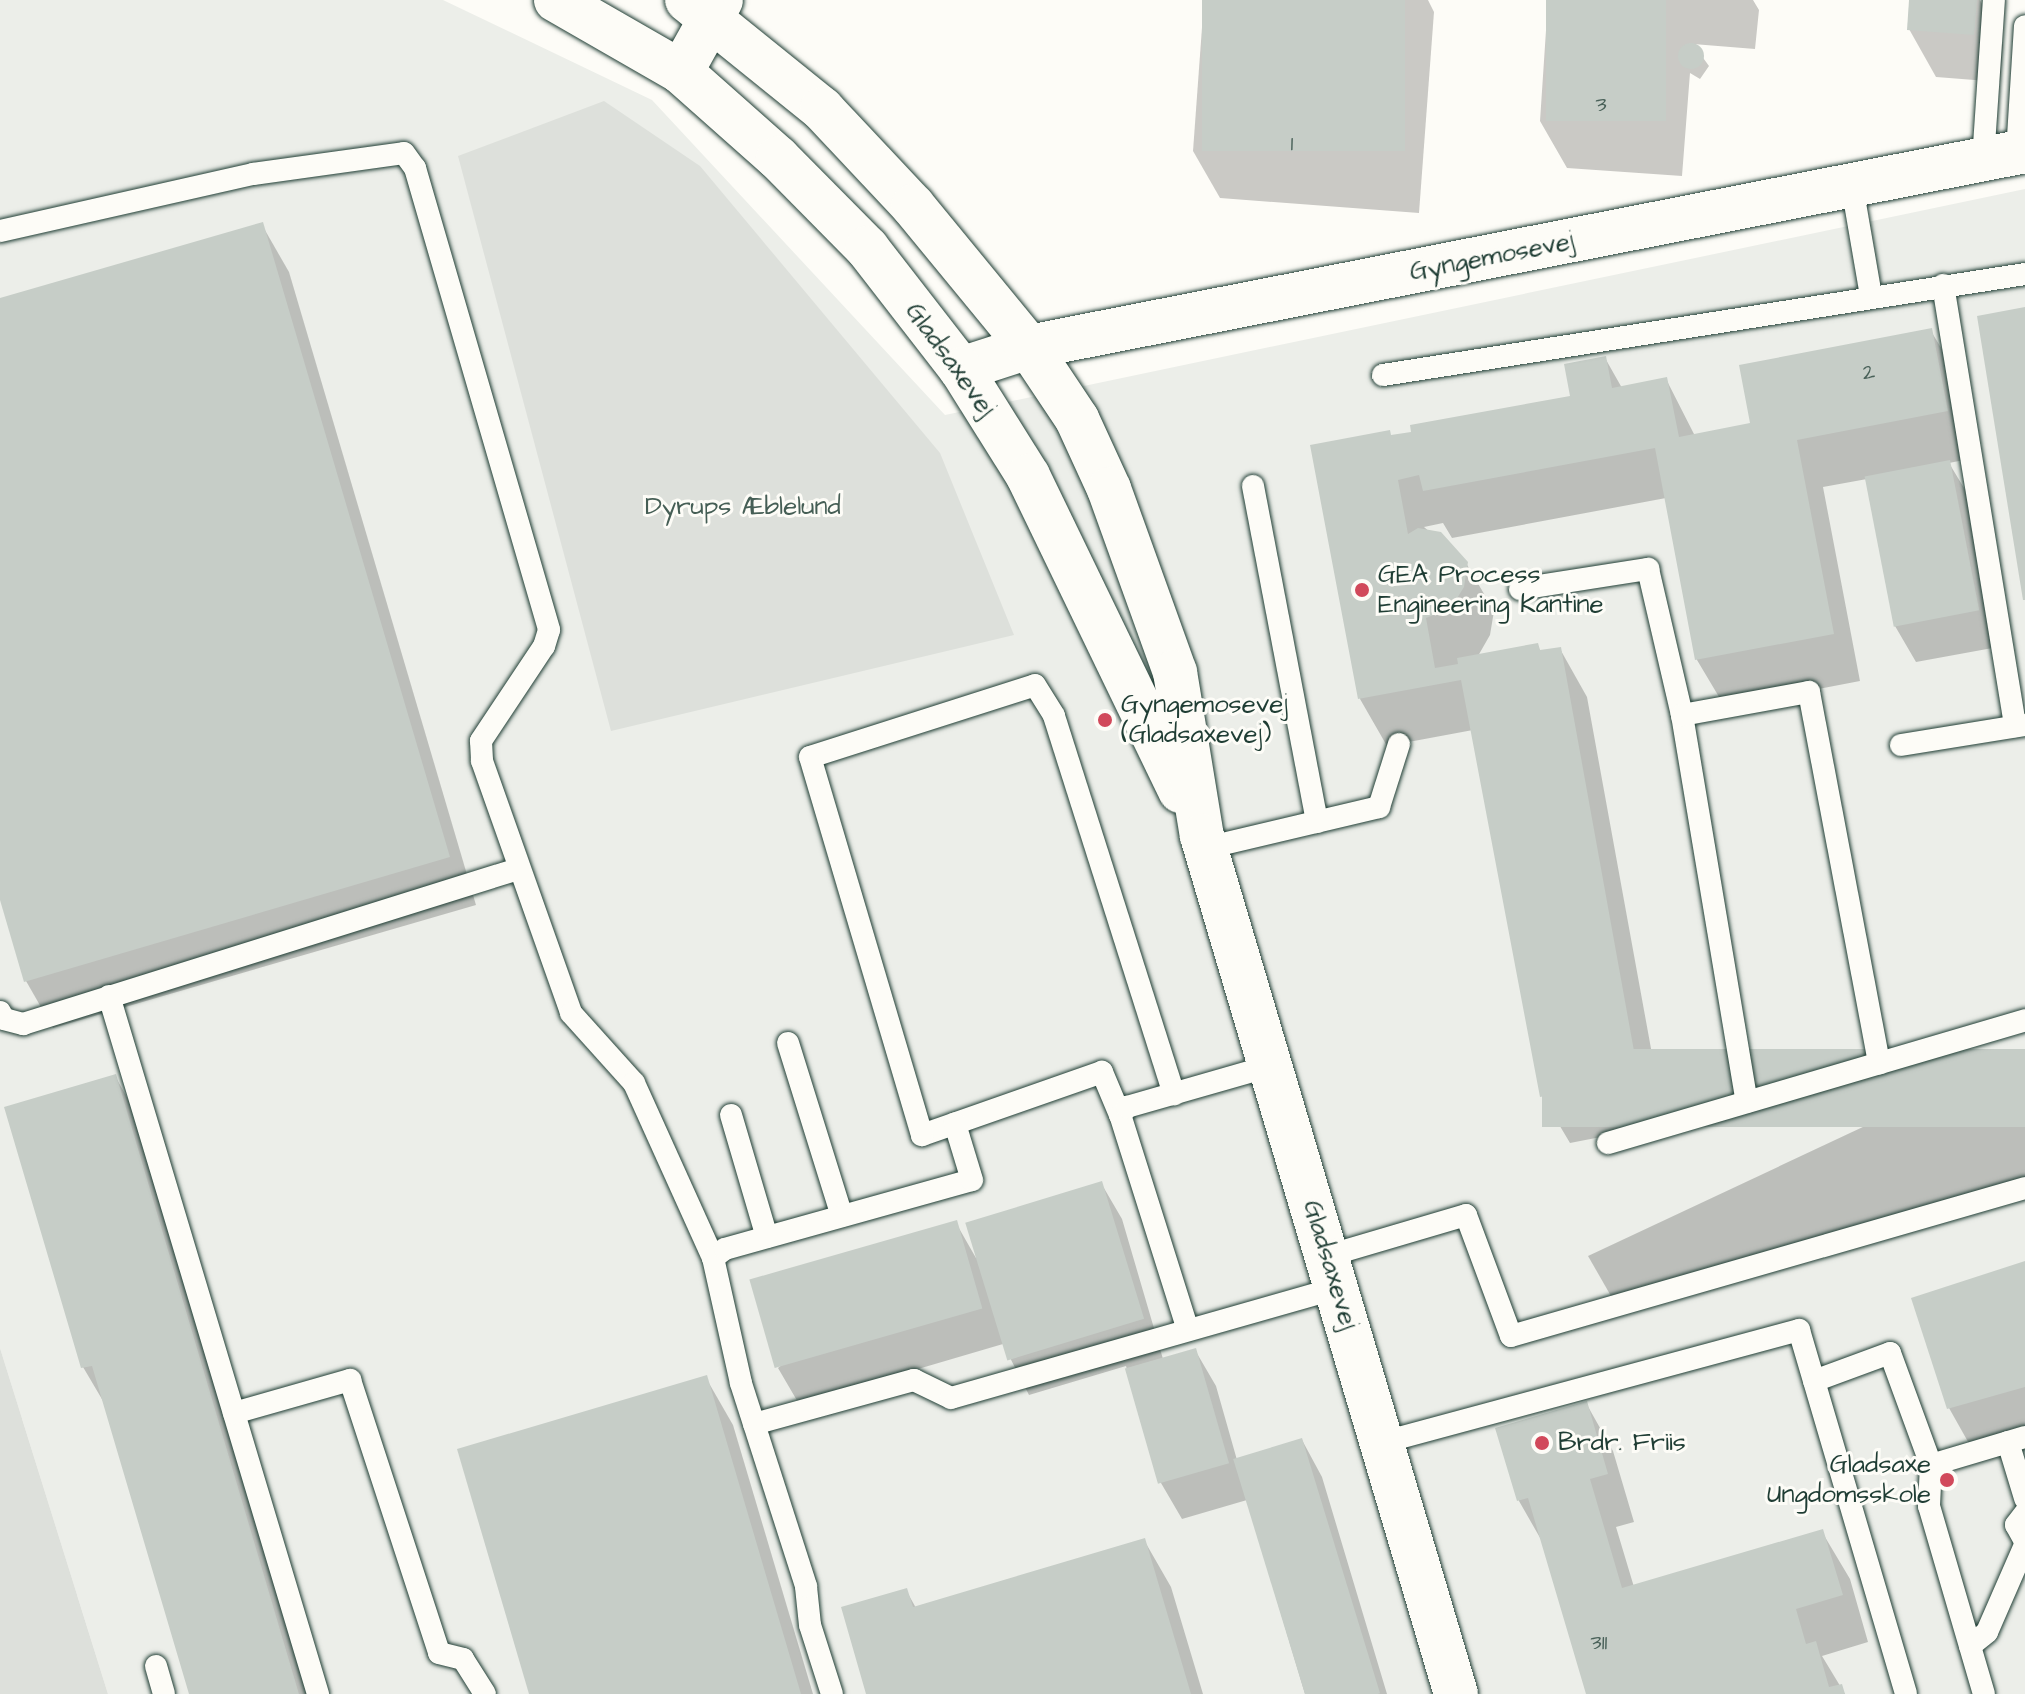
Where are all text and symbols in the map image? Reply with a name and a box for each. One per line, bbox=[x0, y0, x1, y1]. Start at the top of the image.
house number: 3 bbox=[1595, 92, 1607, 118]
house number: 1 bbox=[1291, 131, 1293, 157]
street label: Gyngemosevej bbox=[1407, 226, 1577, 288]
street label: Gladsaxevej bbox=[898, 297, 1002, 423]
house number: 2 bbox=[1863, 360, 1875, 386]
park label: Dyrups Æblelund bbox=[645, 491, 841, 523]
place label: GEA Process Engineering Kantine bbox=[1378, 559, 1603, 620]
marker: GEA Process Engineering Kantine bbox=[1353, 581, 1371, 599]
place label: Gyngemosevej (Gladsaxevej) bbox=[1121, 689, 1288, 750]
marker: Gyngemosevej (Gladsaxevej) bbox=[1096, 711, 1114, 729]
street label: Gladsaxevej bbox=[1296, 1197, 1364, 1333]
place label: Brdr. Friis bbox=[1558, 1427, 1686, 1459]
marker: Brdr. Friis bbox=[1533, 1434, 1551, 1452]
place label: Gladsaxe Ungdomsskole bbox=[1767, 1449, 1931, 1510]
marker: Gladsaxe Ungdomsskole bbox=[1938, 1471, 1956, 1489]
house number: 311 bbox=[1591, 1630, 1607, 1656]

